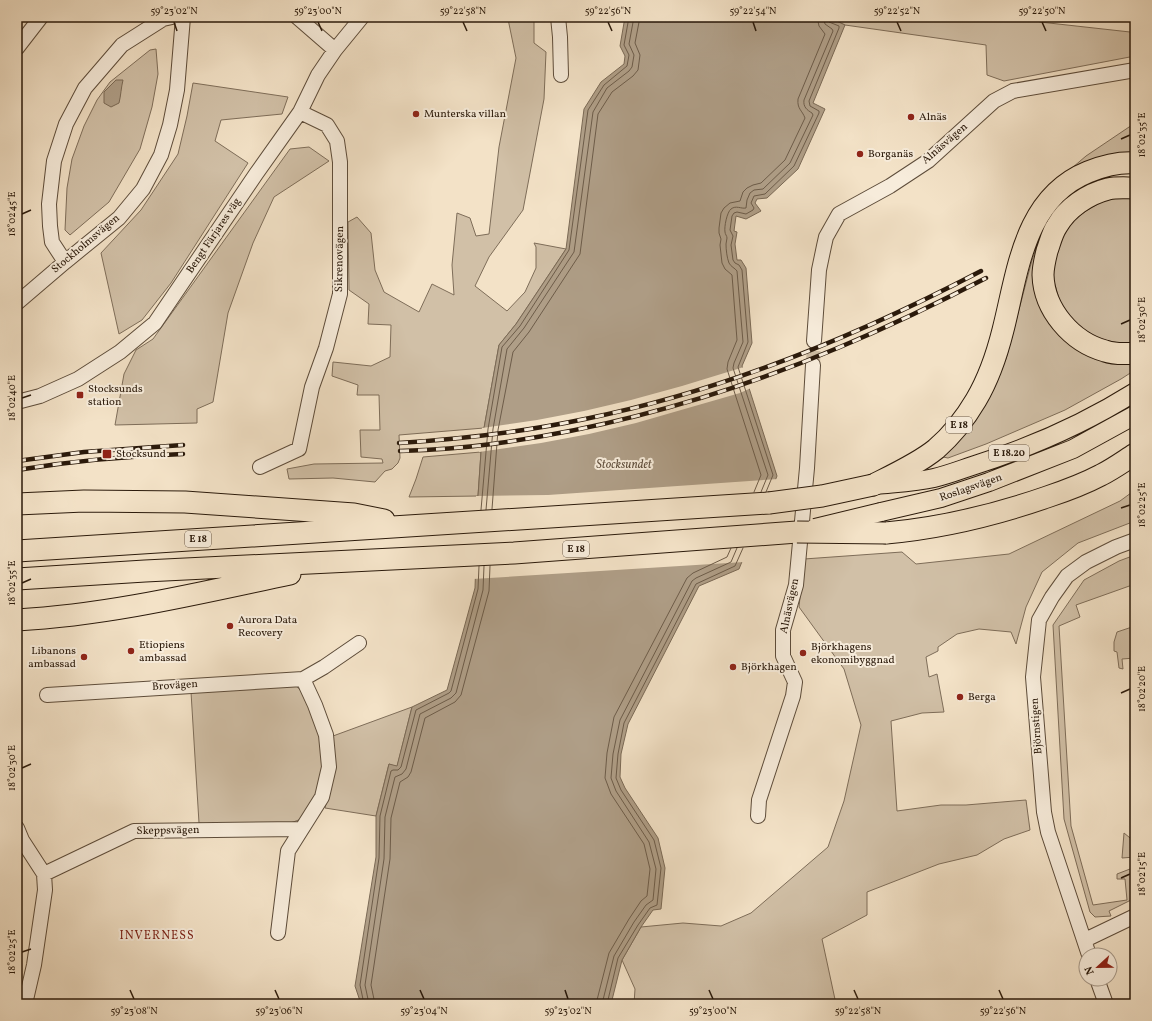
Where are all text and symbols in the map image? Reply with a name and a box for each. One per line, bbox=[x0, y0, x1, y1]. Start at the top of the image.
text: 59°23'02"N bbox=[150, 4, 198, 18]
text: 59°23'00"N bbox=[294, 4, 343, 18]
text: 59°22'58"N bbox=[440, 4, 487, 18]
text: 59°22'56"N bbox=[585, 4, 632, 18]
text: 59°22'54"N bbox=[729, 4, 777, 18]
text: 59°22'52"N bbox=[874, 4, 921, 18]
text: 59°22'50"N bbox=[1018, 4, 1066, 18]
place label: Munterska villan bbox=[424, 107, 507, 122]
marker: Munterska villan bbox=[411, 109, 421, 119]
place label: Alnäs bbox=[919, 110, 947, 125]
marker: Alnäs bbox=[906, 112, 916, 122]
text: 18°02'35"E bbox=[1135, 112, 1149, 158]
street label: Alnäsvägen bbox=[919, 120, 971, 168]
place label: Borganäs bbox=[868, 147, 913, 162]
marker: Borganäs bbox=[855, 149, 865, 159]
text: 18°02'45"E bbox=[5, 192, 19, 236]
street label: Bengt Färjares väg bbox=[183, 195, 245, 277]
street label: Stockholmsvägen bbox=[49, 211, 124, 277]
street label: Sikrenovägen bbox=[332, 225, 348, 292]
text: 18°02'30"E bbox=[1135, 297, 1149, 343]
text: 18°02'40"E bbox=[5, 375, 19, 421]
place label: Stocksunds station bbox=[88, 382, 143, 410]
marker: Stocksunds station bbox=[75, 390, 85, 400]
road number: E 18 bbox=[946, 417, 972, 433]
road number: E 18.20 bbox=[989, 445, 1029, 461]
place label: Stocksund bbox=[116, 447, 166, 462]
marker: Stocksund bbox=[101, 448, 113, 460]
water label: Stocksundet bbox=[596, 457, 653, 473]
street label: Roslagsvägen bbox=[938, 470, 1005, 506]
text: 18°02'25"E bbox=[1135, 482, 1149, 528]
road number: E 18 bbox=[185, 531, 211, 547]
road number: E 18 bbox=[563, 541, 589, 557]
text: 18°02'35"E bbox=[5, 560, 19, 606]
street label: Alnäsvägen bbox=[777, 577, 803, 635]
place label: Aurora Data Recovery bbox=[238, 613, 298, 641]
marker: Aurora Data Recovery bbox=[225, 621, 235, 631]
place label: Etiopiens ambassad bbox=[139, 638, 187, 666]
place label: Björkhagens ekonomibyggnad bbox=[811, 640, 895, 668]
place label: Libanons ambassad bbox=[28, 644, 76, 672]
marker: Etiopiens ambassad bbox=[126, 646, 136, 656]
marker: Björkhagens ekonomibyggnad bbox=[798, 648, 808, 658]
marker: Libanons ambassad bbox=[79, 652, 89, 662]
place label: Björkhagen bbox=[741, 660, 797, 675]
marker: Björkhagen bbox=[728, 662, 738, 672]
text: 18°02'20"E bbox=[1135, 666, 1149, 712]
street label: Brovägen bbox=[152, 677, 199, 695]
place label: Berga bbox=[968, 690, 996, 705]
marker: Berga bbox=[955, 692, 965, 702]
street label: Björnstigen bbox=[1028, 697, 1046, 755]
text: 18°02'30"E bbox=[5, 745, 19, 791]
street label: Skeppsvägen bbox=[136, 823, 200, 839]
text: 18°02'15"E bbox=[1135, 852, 1149, 896]
district label: INVERNESS bbox=[119, 928, 195, 944]
text: 18°02'25"E bbox=[5, 929, 19, 975]
north arrow bbox=[1078, 947, 1118, 987]
text: N bbox=[1082, 964, 1099, 977]
text: 59°23'08"N bbox=[110, 1004, 158, 1018]
text: 59°23'06"N bbox=[255, 1004, 303, 1018]
text: 59°23'04"N bbox=[400, 1004, 448, 1018]
text: 59°23'02"N bbox=[544, 1004, 592, 1018]
text: 59°23'00"N bbox=[689, 1004, 738, 1018]
text: 59°22'58"N bbox=[835, 1004, 882, 1018]
text: 59°22'56"N bbox=[980, 1004, 1027, 1018]

